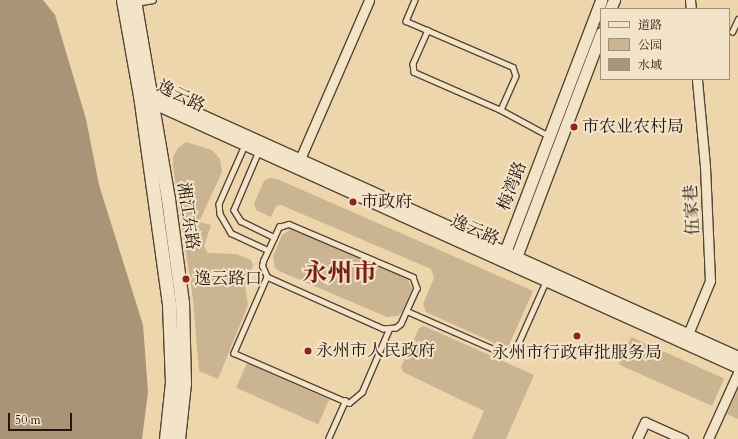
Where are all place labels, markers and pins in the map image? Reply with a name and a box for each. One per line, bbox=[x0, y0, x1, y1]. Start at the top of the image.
place label: 市农业农村局 bbox=[582, 117, 684, 137]
marker: 市农业农村局 bbox=[569, 122, 579, 132]
place label: 市政府 bbox=[361, 192, 412, 212]
marker: 市政府 bbox=[348, 197, 358, 207]
place label: 逸云路口 bbox=[194, 269, 262, 289]
marker: 逸云路口 bbox=[181, 274, 191, 284]
marker: 永州市行政审批服务局 bbox=[572, 331, 582, 341]
place label: 永州市人民政府 bbox=[316, 341, 435, 361]
place label: 永州市行政审批服务局 bbox=[492, 343, 662, 363]
marker: 永州市人民政府 bbox=[303, 346, 313, 356]

